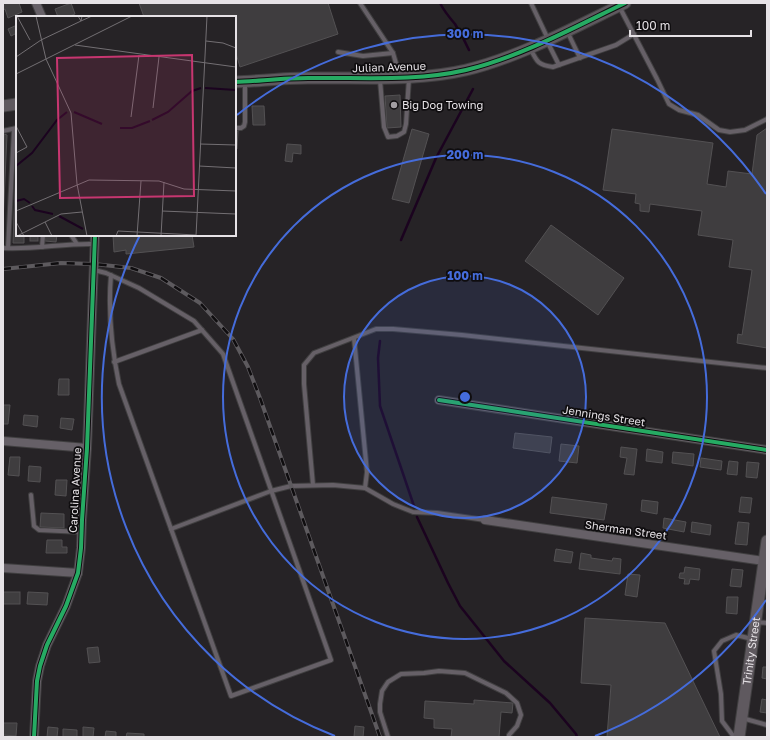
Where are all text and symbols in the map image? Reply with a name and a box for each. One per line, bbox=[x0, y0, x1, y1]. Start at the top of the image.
scale bar bbox=[630, 12, 751, 38]
inset map bbox=[16, 16, 236, 236]
text: 100 m bbox=[636, 18, 670, 33]
text: 300 m bbox=[447, 26, 483, 41]
street label: Julian Avenue bbox=[352, 59, 426, 74]
place label: Big Dog Towing bbox=[402, 98, 483, 111]
marker: Big Dog Towing bbox=[389, 100, 399, 110]
text: 200 m bbox=[447, 147, 483, 162]
text: 100 m bbox=[447, 268, 483, 283]
centre of rings bbox=[458, 390, 472, 404]
street label: Jennings Street bbox=[562, 403, 646, 428]
street label: Carolina Avenue bbox=[66, 447, 83, 533]
street label: Sherman Street bbox=[584, 517, 668, 542]
street label: Trinity Street bbox=[739, 616, 762, 686]

